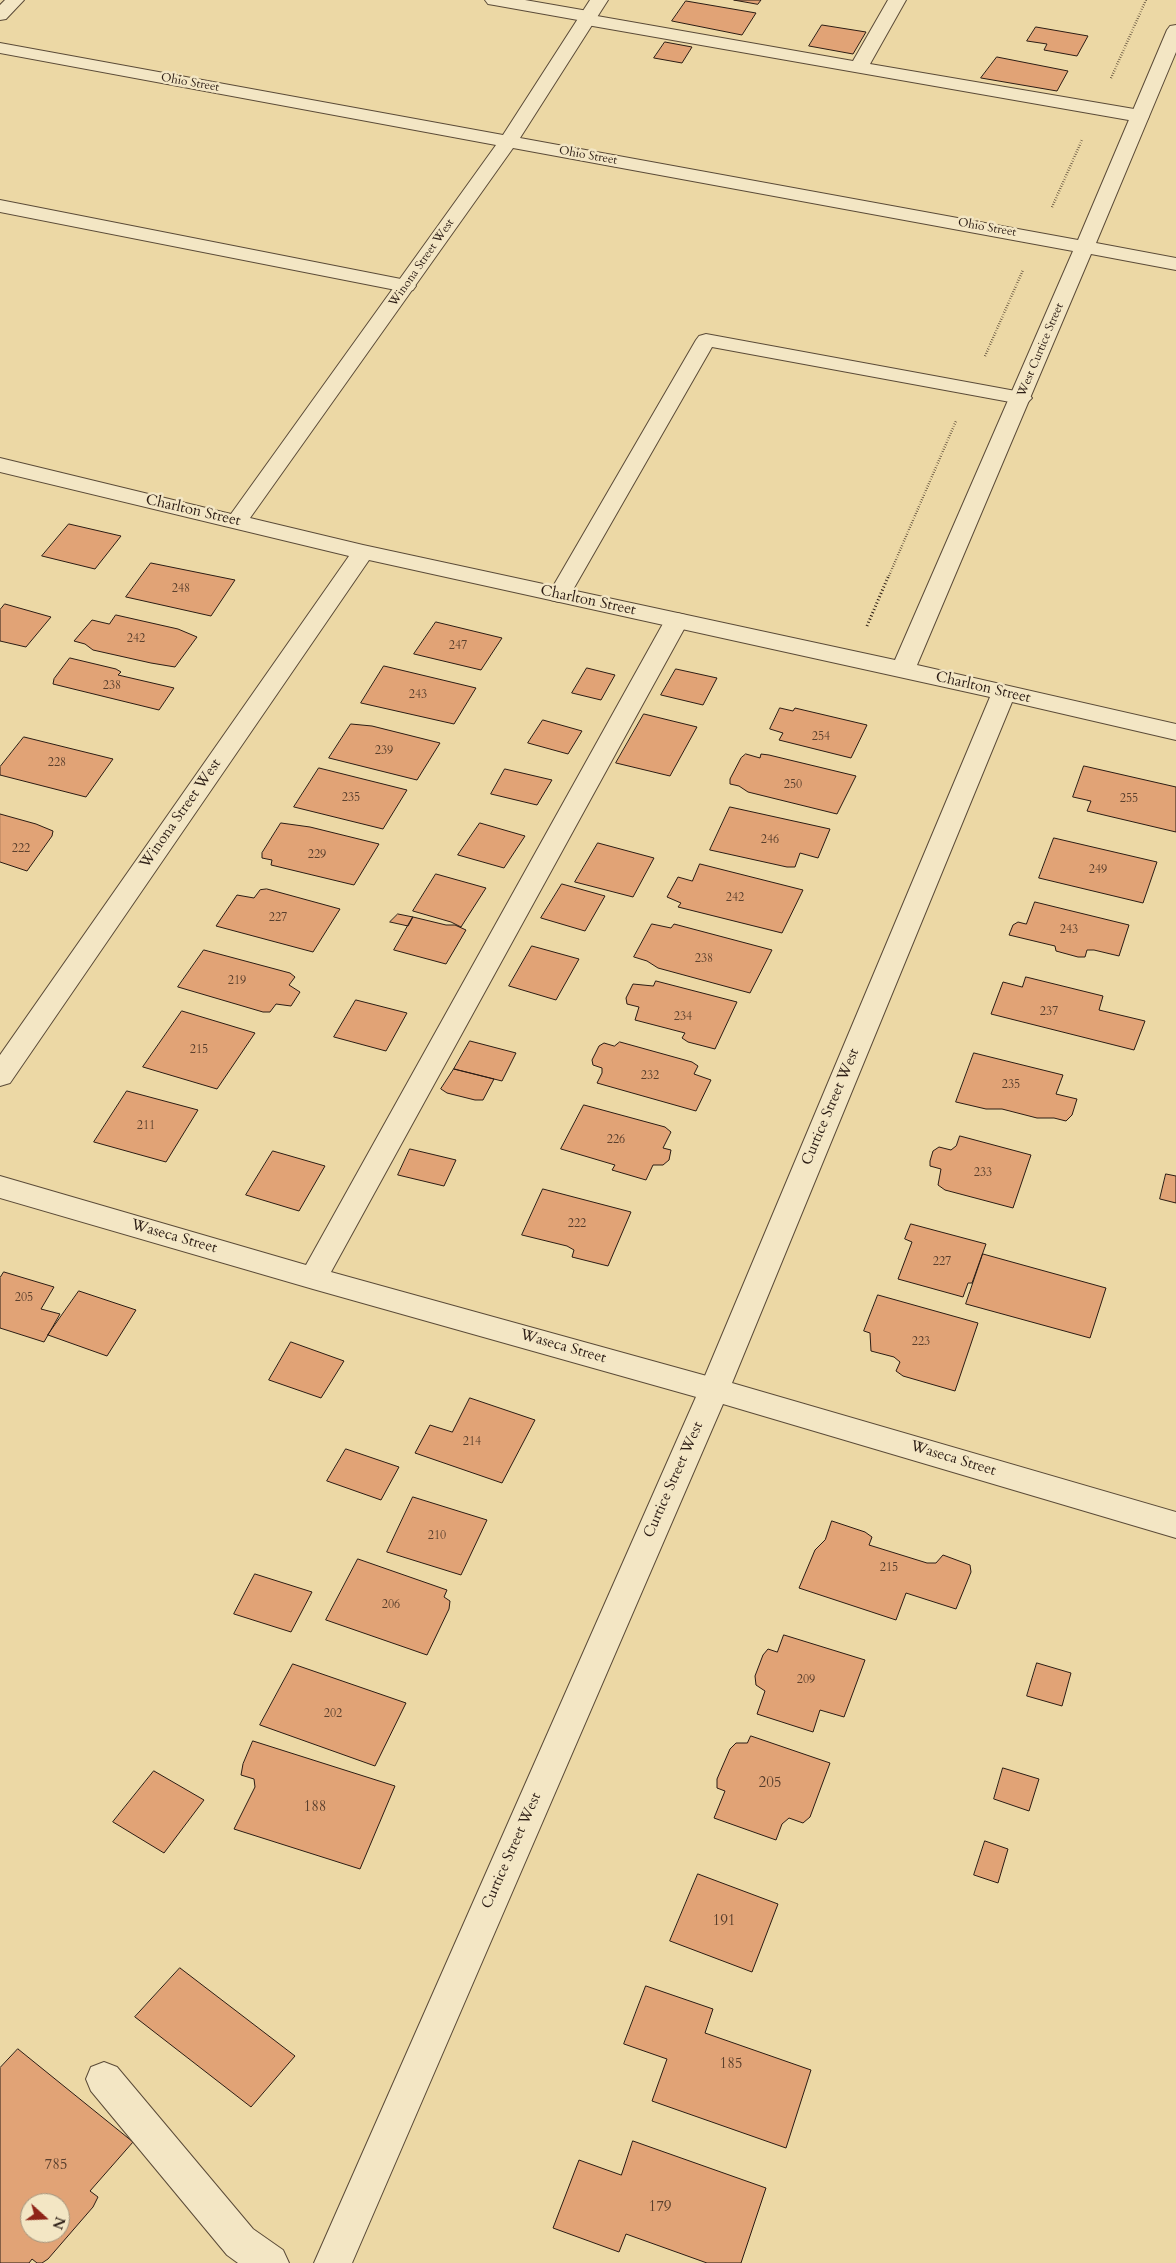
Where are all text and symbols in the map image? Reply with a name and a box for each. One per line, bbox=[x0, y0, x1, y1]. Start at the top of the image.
street label: Ohio Street bbox=[160, 71, 220, 95]
street label: Ohio Street bbox=[558, 144, 618, 168]
street label: Winona Street West bbox=[386, 216, 458, 310]
street label: Ohio Street bbox=[957, 216, 1017, 240]
street label: West Curtice Street bbox=[1015, 301, 1067, 399]
street label: Charlton Street bbox=[144, 491, 242, 531]
house number: 248 bbox=[172, 582, 190, 596]
street label: Charlton Street bbox=[539, 582, 637, 620]
house number: 242 bbox=[127, 632, 145, 646]
house number: 247 bbox=[449, 639, 467, 653]
street label: Charlton Street bbox=[934, 668, 1032, 708]
house number: 238 bbox=[103, 679, 121, 693]
house number: 243 bbox=[409, 688, 427, 702]
house number: 254 bbox=[812, 730, 830, 744]
house number: 239 bbox=[375, 744, 393, 758]
house number: 228 bbox=[48, 756, 66, 770]
street label: Winona Street West bbox=[136, 756, 226, 872]
house number: 250 bbox=[784, 778, 802, 792]
house number: 235 bbox=[342, 791, 360, 805]
house number: 255 bbox=[1120, 792, 1138, 806]
house number: 246 bbox=[761, 833, 779, 847]
house number: 222 bbox=[12, 842, 30, 856]
house number: 229 bbox=[308, 848, 326, 862]
house number: 249 bbox=[1089, 863, 1107, 877]
house number: 242 bbox=[726, 891, 744, 905]
house number: 227 bbox=[269, 911, 287, 925]
house number: 243 bbox=[1060, 923, 1078, 937]
house number: 238 bbox=[695, 952, 713, 966]
house number: 219 bbox=[228, 974, 246, 988]
house number: 237 bbox=[1040, 1005, 1058, 1019]
house number: 234 bbox=[674, 1010, 692, 1024]
house number: 215 bbox=[190, 1043, 208, 1057]
street label: Curtice Street West bbox=[798, 1046, 864, 1168]
house number: 232 bbox=[641, 1069, 659, 1083]
house number: 235 bbox=[1002, 1078, 1020, 1092]
house number: 211 bbox=[137, 1119, 155, 1133]
house number: 226 bbox=[607, 1133, 625, 1147]
house number: 233 bbox=[974, 1166, 992, 1180]
street label: Waseca Street bbox=[129, 1216, 219, 1258]
house number: 222 bbox=[568, 1217, 586, 1231]
house number: 227 bbox=[933, 1255, 951, 1269]
house number: 205 bbox=[15, 1291, 33, 1305]
street label: Waseca Street bbox=[518, 1326, 608, 1368]
house number: 223 bbox=[912, 1335, 930, 1349]
street label: Curtice Street West bbox=[640, 1419, 708, 1541]
house number: 214 bbox=[463, 1435, 481, 1449]
street label: Waseca Street bbox=[908, 1437, 998, 1481]
house number: 210 bbox=[428, 1529, 446, 1543]
house number: 215 bbox=[880, 1561, 898, 1575]
house number: 206 bbox=[382, 1598, 400, 1612]
house number: 209 bbox=[797, 1673, 815, 1687]
house number: 202 bbox=[324, 1707, 342, 1721]
house number: 205 bbox=[758, 1775, 782, 1793]
street label: Curtice Street West bbox=[478, 1790, 546, 1912]
house number: 188 bbox=[303, 1799, 327, 1817]
house number: 191 bbox=[712, 1913, 736, 1931]
house number: 185 bbox=[719, 2056, 743, 2074]
house number: 785 bbox=[44, 2157, 68, 2175]
north arrow bbox=[20, 2193, 70, 2243]
house number: 179 bbox=[648, 2199, 672, 2217]
text: N bbox=[48, 2214, 70, 2232]

